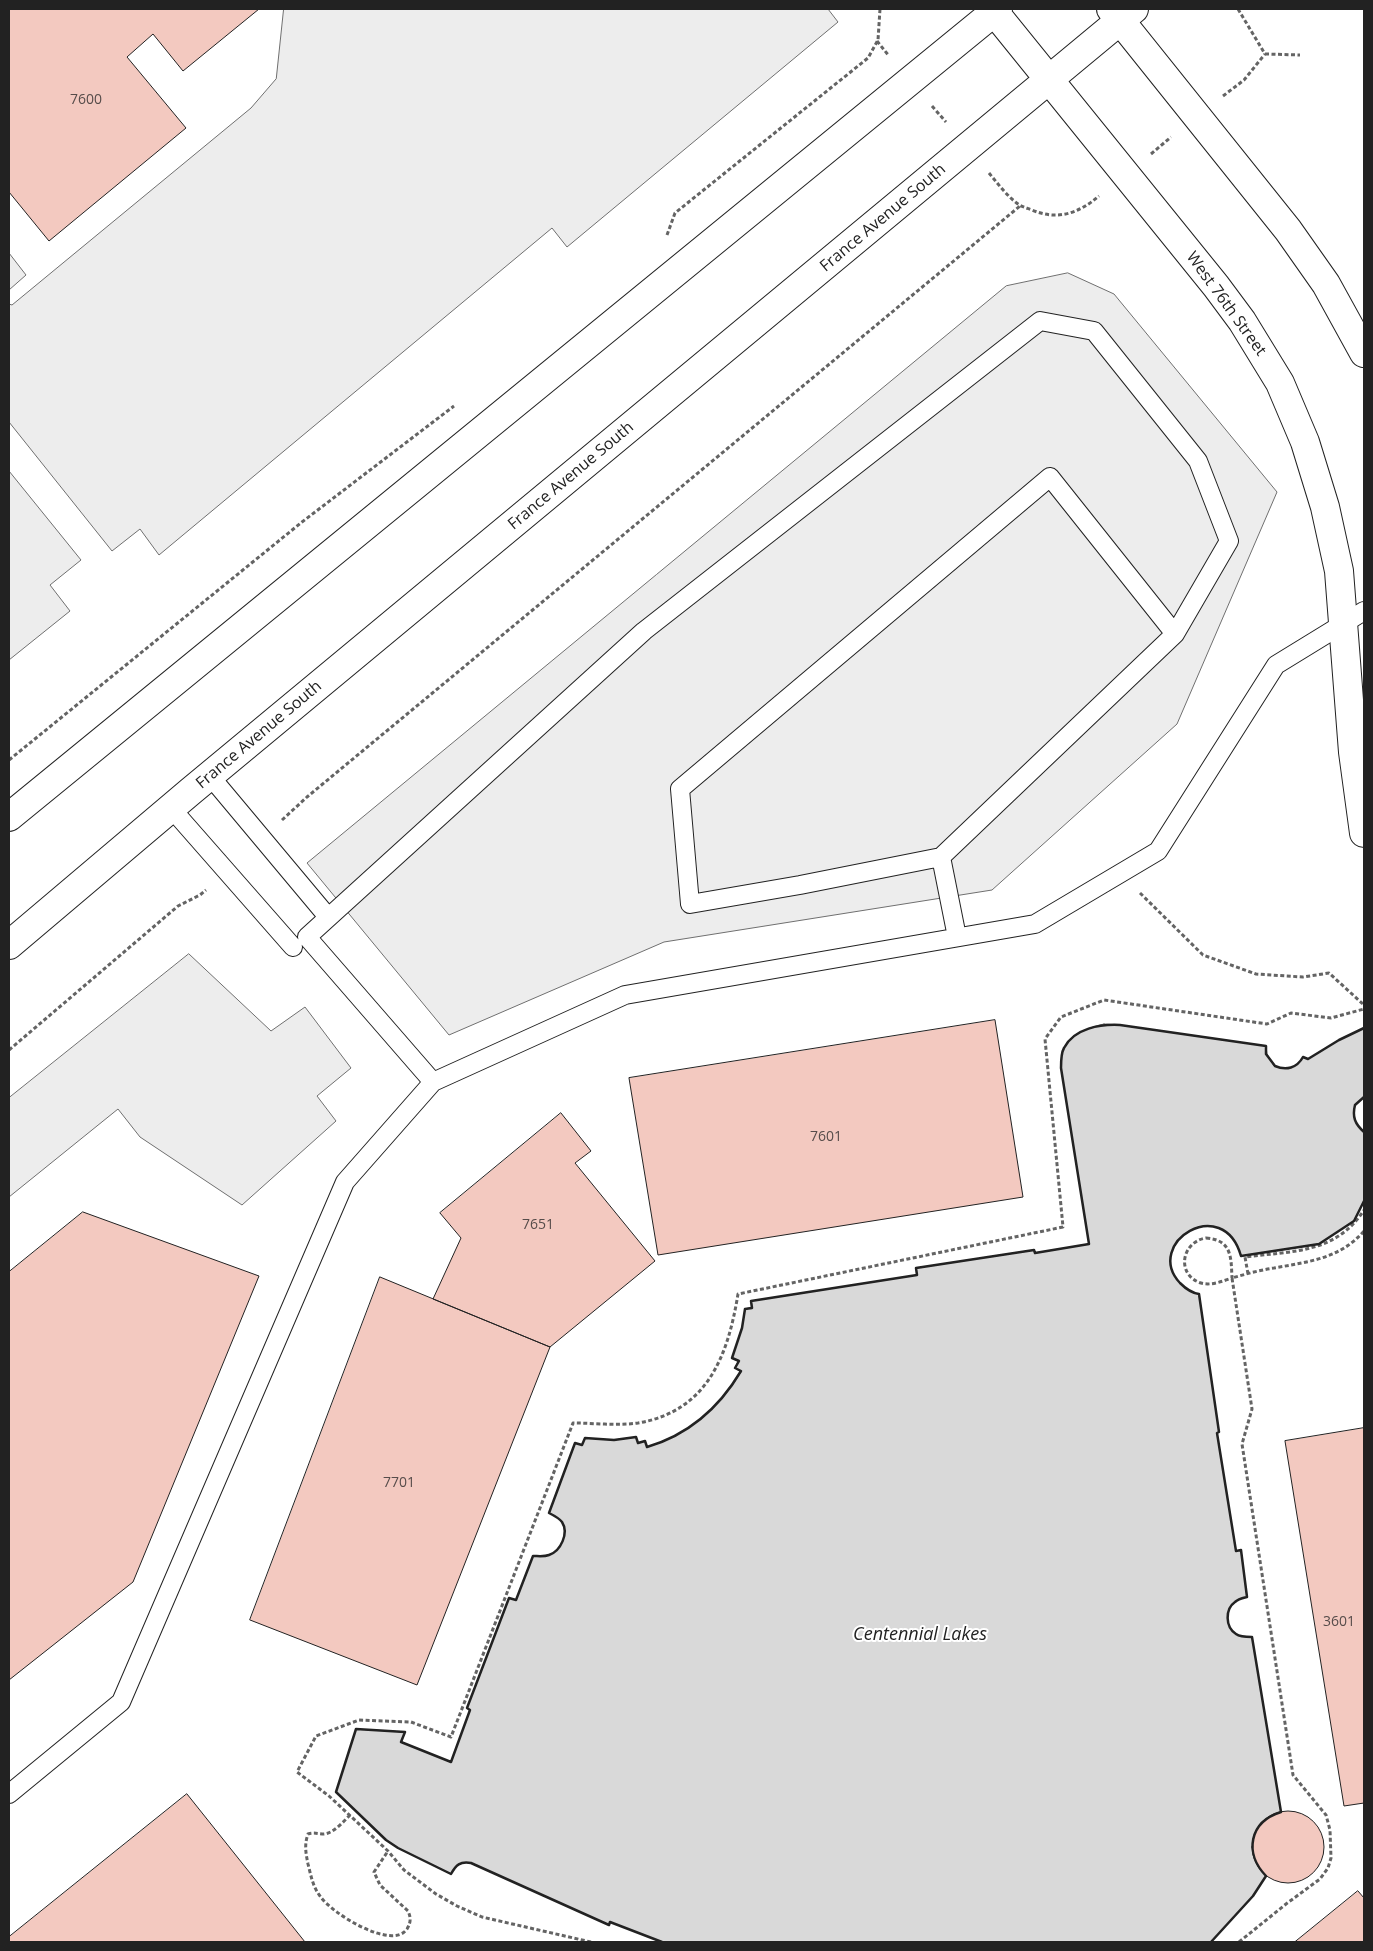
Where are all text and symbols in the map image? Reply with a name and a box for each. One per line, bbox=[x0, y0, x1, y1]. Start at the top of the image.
house number: 7600 bbox=[70, 92, 102, 108]
street label: France Avenue South bbox=[816, 160, 950, 276]
street label: West 76th Street bbox=[1182, 248, 1270, 360]
street label: France Avenue South bbox=[504, 418, 638, 534]
street label: France Avenue South bbox=[192, 677, 326, 793]
house number: 7601 bbox=[810, 1129, 842, 1145]
house number: 7651 bbox=[522, 1217, 554, 1233]
house number: 7701 bbox=[383, 1475, 415, 1491]
house number: 3601 bbox=[1323, 1614, 1355, 1630]
water label: Centennial Lakes bbox=[853, 1624, 987, 1646]

